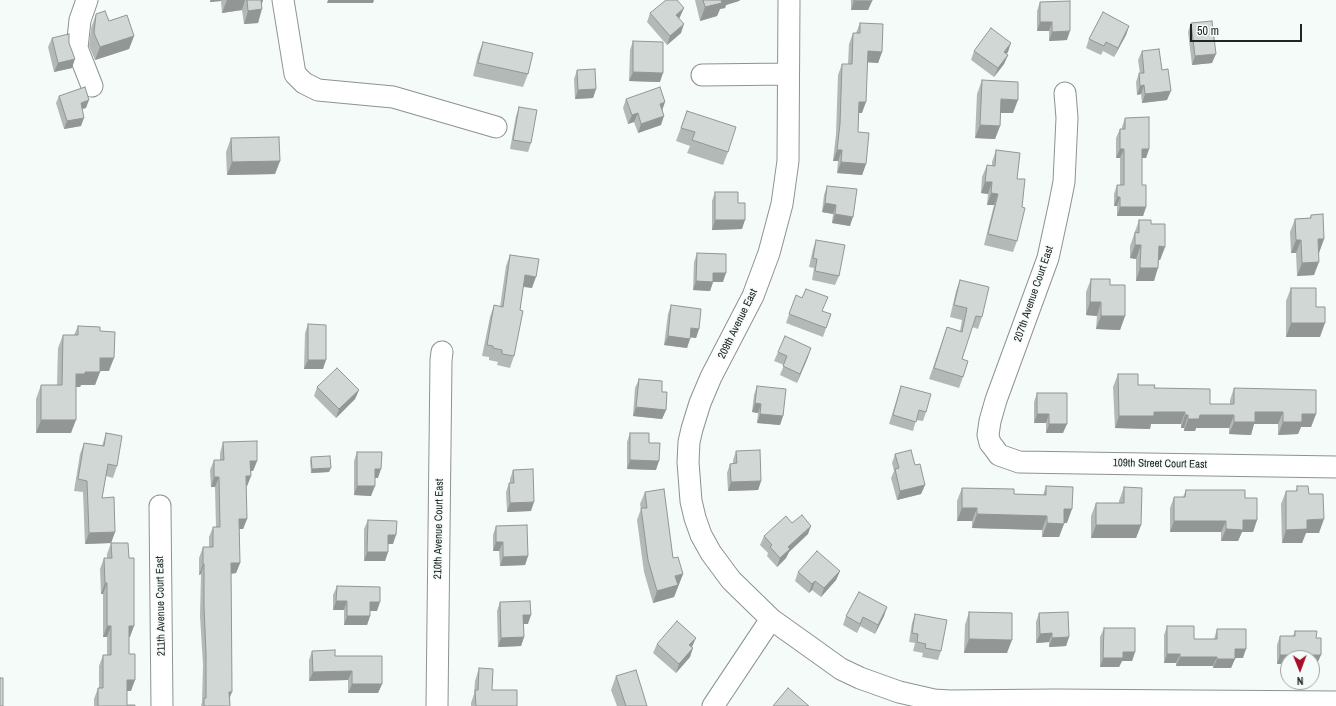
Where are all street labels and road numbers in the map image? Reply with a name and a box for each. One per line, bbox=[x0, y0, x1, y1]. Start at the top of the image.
street label: 207th Avenue Court East bbox=[1011, 244, 1057, 344]
street label: 209th Avenue East bbox=[715, 287, 761, 361]
street label: 109th Street Court East bbox=[1113, 457, 1207, 471]
street label: 210th Avenue Court East bbox=[432, 479, 446, 579]
street label: 211th Avenue Court East bbox=[154, 556, 168, 656]

